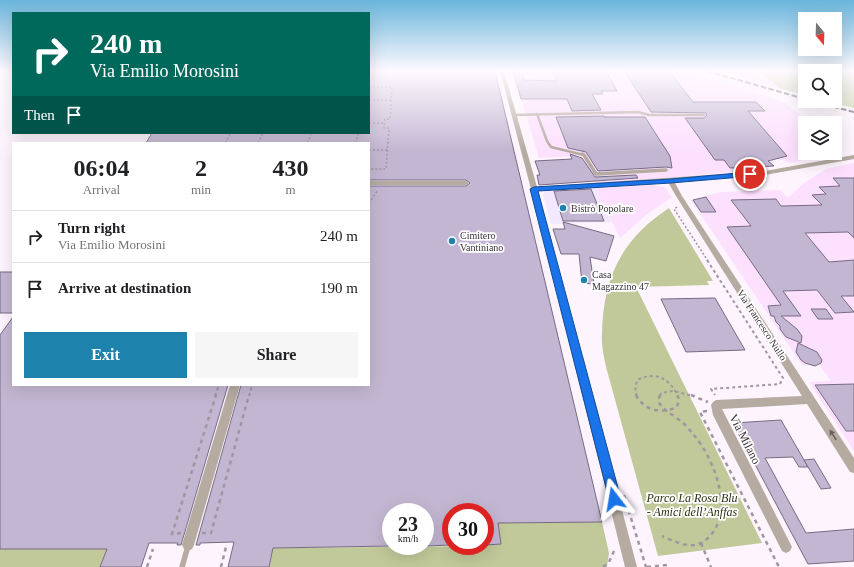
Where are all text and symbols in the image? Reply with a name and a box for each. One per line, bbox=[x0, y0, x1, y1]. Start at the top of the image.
north arrow bbox=[798, 12, 842, 56]
map controls bbox=[798, 12, 842, 160]
icon: right bbox=[24, 28, 76, 80]
text: 240 m bbox=[90, 28, 162, 59]
text: Via Emilio Morosini bbox=[90, 61, 239, 81]
button: search bbox=[798, 64, 842, 108]
icon: arrive bbox=[63, 104, 85, 126]
text: Then bbox=[24, 107, 55, 123]
button: layers bbox=[798, 116, 842, 160]
text: 06:04 bbox=[73, 155, 129, 181]
text: 2 bbox=[195, 155, 207, 181]
text: 430 bbox=[273, 155, 309, 181]
pin bbox=[733, 157, 767, 191]
icon: arrive bbox=[739, 163, 761, 185]
text: Arrival bbox=[83, 182, 120, 197]
text: min bbox=[191, 182, 211, 197]
text: m bbox=[285, 182, 296, 197]
marker: Bistrò Popolare bbox=[558, 203, 568, 213]
place label: Bistrò Popolare bbox=[571, 203, 634, 214]
text: Turn right bbox=[58, 220, 125, 236]
icon: right bbox=[24, 226, 46, 248]
text: 240 m bbox=[320, 228, 358, 244]
place label: Cimitero Vantiniano bbox=[460, 230, 503, 253]
marker: Cimitero Vantiniano bbox=[447, 236, 457, 246]
text: Via Emilio Morosini bbox=[58, 237, 166, 252]
place label: Casa Magazzino 47 bbox=[592, 269, 649, 292]
marker: Casa Magazzino 47 bbox=[579, 275, 589, 285]
icon: arrive bbox=[24, 278, 46, 300]
text: Arrive at destination bbox=[58, 280, 191, 296]
text: 190 m bbox=[320, 280, 358, 296]
street label: Via Francesco Nullo bbox=[735, 288, 789, 362]
button: Exit bbox=[24, 332, 187, 378]
button: Share bbox=[195, 332, 358, 378]
street label: Via Milano bbox=[726, 412, 764, 466]
one-way arrow bbox=[829, 430, 837, 440]
position arrow bbox=[593, 478, 635, 520]
park label: Parco La Rosa Blu - Amici dell’Anffas bbox=[645, 491, 738, 519]
speed limit sign: 30 bbox=[442, 503, 494, 555]
text: 23 bbox=[398, 513, 418, 535]
text: km/h bbox=[398, 533, 418, 544]

